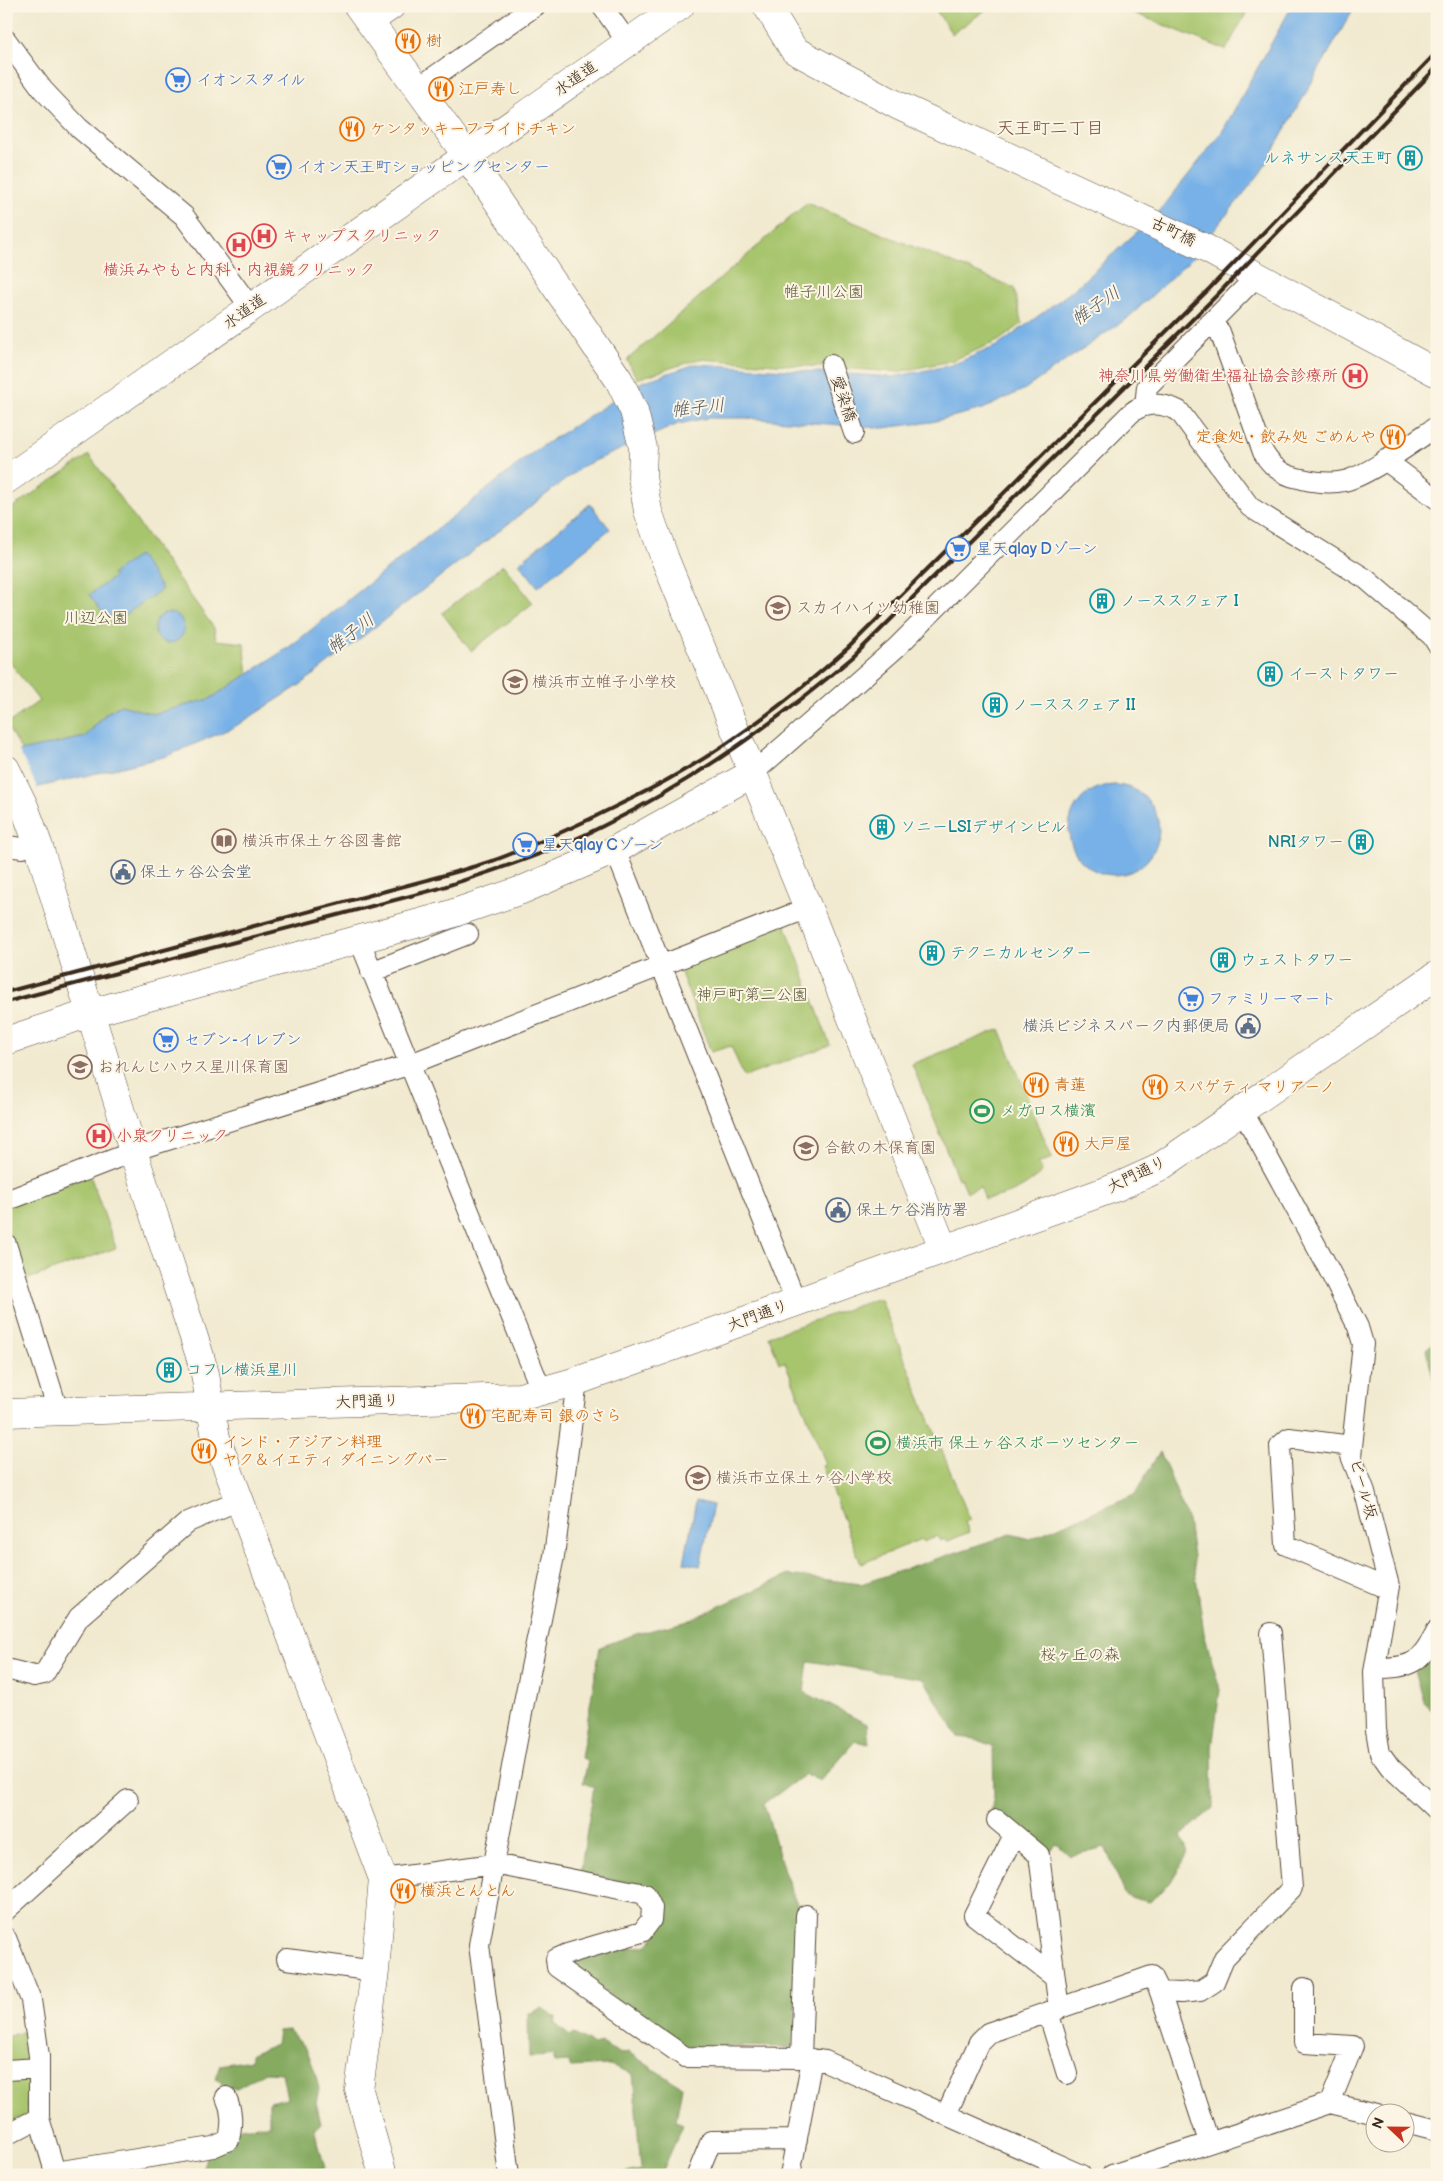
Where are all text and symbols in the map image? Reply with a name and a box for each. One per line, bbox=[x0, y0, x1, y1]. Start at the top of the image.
restaurant icon: 樹 bbox=[395, 28, 421, 54]
place label: 樹 bbox=[426, 32, 442, 51]
street label: 水道道 bbox=[551, 57, 601, 101]
supermarket icon: イオンスタイル bbox=[165, 67, 191, 93]
place label: イオンスタイル bbox=[196, 71, 306, 90]
restaurant icon: 江戸寿し bbox=[428, 76, 454, 102]
place label: 江戸寿し bbox=[458, 80, 522, 99]
restaurant icon: ケンタッキーフライドチキン bbox=[339, 116, 365, 142]
district label: 天王町二丁目 bbox=[996, 118, 1104, 139]
place label: ケンタッキーフライドチキン bbox=[370, 120, 576, 139]
building icon: ルネサンス天王町 bbox=[1397, 145, 1423, 171]
place label: ルネサンス天王町 bbox=[1264, 149, 1392, 168]
supermarket icon: イオン天王町ショッピングセンター bbox=[266, 154, 292, 180]
place label: イオン天王町ショッピングセンター bbox=[296, 158, 550, 177]
street label: 古町橋 bbox=[1147, 213, 1199, 251]
hospital icon: キャップスクリニック bbox=[251, 223, 277, 249]
place label: キャップスクリニック bbox=[282, 227, 441, 246]
hospital icon: 横浜みやもと内科・内視鏡クリニック bbox=[226, 232, 252, 258]
place label: 横浜みやもと内科・内視鏡クリニック bbox=[103, 261, 375, 280]
water label: 帷子川 bbox=[1068, 282, 1124, 330]
park label: 帷子川公園 bbox=[784, 283, 864, 302]
street label: 水道道 bbox=[220, 290, 270, 334]
hospital icon: 神奈川県労働衛生福祉協会診療所 bbox=[1342, 363, 1368, 389]
place label: 神奈川県労働衛生福祉協会診療所 bbox=[1098, 367, 1338, 386]
street label: 愛染橋 bbox=[826, 373, 860, 425]
water label: 帷子川 bbox=[670, 395, 726, 421]
restaurant icon: 定食処・飲み処 ごめんや bbox=[1380, 424, 1406, 450]
place label: 定食処・飲み処 ごめんや bbox=[1196, 428, 1376, 447]
supermarket icon: 星天qlay Dゾーン bbox=[945, 536, 971, 562]
place label: 星天qlay Dゾーン bbox=[976, 540, 1098, 559]
building icon: ノーススクェア I bbox=[1089, 588, 1115, 614]
place label: ノーススクェア I bbox=[1120, 592, 1239, 611]
school or university icon: スカイハイツ幼稚園 bbox=[765, 595, 791, 621]
place label: スカイハイツ幼稚園 bbox=[796, 599, 940, 618]
park label: 川辺公園 bbox=[64, 609, 128, 628]
water label: 帷子川 bbox=[323, 609, 379, 659]
building icon: イーストタワー bbox=[1257, 661, 1283, 687]
place label: イーストタワー bbox=[1288, 665, 1399, 684]
school or university icon: 横浜市立帷子小学校 bbox=[502, 669, 528, 695]
place label: 横浜市立帷子小学校 bbox=[532, 673, 676, 692]
building icon: ノーススクェア II bbox=[982, 692, 1008, 718]
place label: ノーススクェア II bbox=[1012, 696, 1136, 715]
building icon: ソニーLSIデザインビル bbox=[869, 814, 895, 840]
place label: ソニーLSIデザインビル bbox=[900, 818, 1066, 837]
library icon: 横浜市保土ケ谷図書館 bbox=[211, 828, 237, 854]
building icon: NRIタワー bbox=[1348, 829, 1374, 855]
place label: 横浜市保土ケ谷図書館 bbox=[242, 832, 402, 851]
supermarket icon: 星天qlay Cゾーン bbox=[512, 832, 538, 858]
place label: NRIタワー bbox=[1268, 833, 1344, 852]
place label: 星天qlay Cゾーン bbox=[542, 836, 664, 855]
public building icon: 保土ヶ谷公会堂 bbox=[110, 859, 136, 885]
place label: 保土ヶ谷公会堂 bbox=[140, 863, 252, 882]
building icon: テクニカルセンター bbox=[919, 940, 945, 966]
place label: テクニカルセンター bbox=[950, 944, 1092, 963]
building icon: ウェストタワー bbox=[1210, 947, 1236, 973]
place label: ウェストタワー bbox=[1240, 951, 1353, 970]
park label: 神戸町第二公園 bbox=[696, 986, 808, 1005]
supermarket icon: ファミリーマート bbox=[1178, 986, 1204, 1012]
place label: ファミリーマート bbox=[1208, 990, 1336, 1009]
public building icon: 横浜ビジネスパーク内郵便局 bbox=[1235, 1013, 1261, 1039]
place label: 横浜ビジネスパーク内郵便局 bbox=[1023, 1017, 1230, 1036]
supermarket icon: セブン-イレブン bbox=[153, 1027, 179, 1053]
place label: セブン-イレブン bbox=[184, 1031, 302, 1050]
school or university icon: おれんじハウス星川保育園 bbox=[67, 1054, 93, 1080]
place label: おれんじハウス星川保育園 bbox=[98, 1058, 289, 1077]
restaurant icon: 青蓮 bbox=[1023, 1072, 1049, 1098]
restaurant icon: スパゲティ マリアーノ bbox=[1142, 1074, 1168, 1100]
place label: 青蓮 bbox=[1054, 1076, 1086, 1095]
place label: スパゲティ マリアーノ bbox=[1172, 1078, 1335, 1097]
sports icon: メガロス横濱 bbox=[969, 1098, 995, 1124]
place label: メガロス横濱 bbox=[1000, 1102, 1096, 1121]
hospital icon: 小泉クリニック bbox=[86, 1123, 112, 1149]
place label: 小泉クリニック bbox=[116, 1127, 228, 1146]
restaurant icon: 大戸屋 bbox=[1053, 1131, 1079, 1157]
school or university icon: 合歓の木保育園 bbox=[793, 1135, 819, 1161]
place label: 大戸屋 bbox=[1084, 1135, 1132, 1154]
place label: 合歓の木保育園 bbox=[824, 1139, 936, 1158]
street label: 大門通り bbox=[1104, 1152, 1170, 1198]
public building icon: 保土ケ谷消防署 bbox=[825, 1197, 851, 1223]
place label: 保土ケ谷消防署 bbox=[856, 1201, 968, 1220]
street label: 大門通り bbox=[725, 1296, 791, 1336]
building icon: コフレ横浜星川 bbox=[156, 1357, 182, 1383]
place label: コフレ横浜星川 bbox=[186, 1361, 298, 1380]
street label: 大門通り bbox=[335, 1391, 399, 1413]
restaurant icon: 宅配寿司 銀のさら bbox=[460, 1403, 486, 1429]
place label: 宅配寿司 銀のさら bbox=[490, 1407, 622, 1426]
sports icon: 横浜市 保土ヶ谷スポーツセンター bbox=[865, 1430, 891, 1456]
place label: インド・アジアン料理 ヤク＆イエティ ダイニングバー bbox=[222, 1433, 449, 1470]
place label: 横浜市 保土ヶ谷スポーツセンター bbox=[896, 1434, 1139, 1453]
restaurant icon: インド・アジアン料理 ヤク＆イエティ ダイニングバー bbox=[191, 1438, 217, 1464]
street label: ビール坂 bbox=[1345, 1456, 1381, 1522]
school or university icon: 横浜市立保土ヶ谷小学校 bbox=[685, 1465, 711, 1491]
place label: 横浜市立保土ヶ谷小学校 bbox=[716, 1469, 892, 1488]
park label: 桜ヶ丘の森 bbox=[1040, 1646, 1120, 1665]
restaurant icon: 横浜とんとん bbox=[390, 1878, 416, 1904]
place label: 横浜とんとん bbox=[420, 1882, 516, 1901]
north arrow bbox=[1366, 2104, 1416, 2154]
text: N bbox=[1369, 2115, 1388, 2131]

